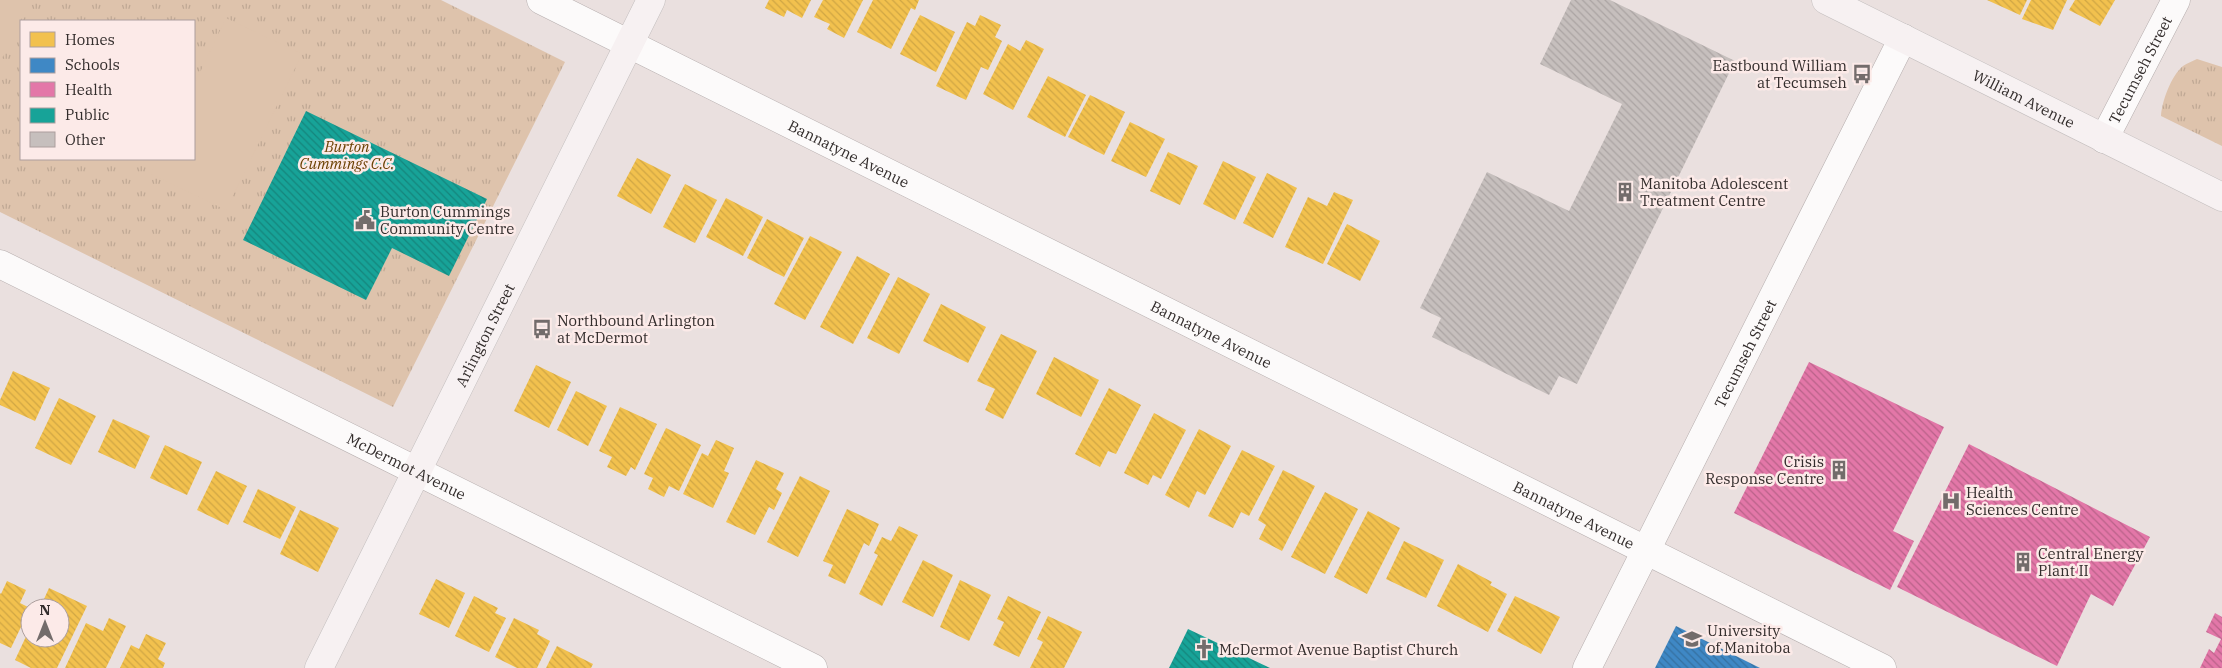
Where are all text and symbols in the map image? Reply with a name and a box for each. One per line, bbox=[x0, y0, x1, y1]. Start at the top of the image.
street label: Tecumseh Street bbox=[2104, 13, 2176, 127]
legend bbox=[20, 20, 195, 160]
text: Homes bbox=[65, 30, 115, 49]
text: Schools bbox=[65, 55, 120, 74]
place label: Eastbound William at Tecumseh bbox=[1712, 56, 1847, 92]
bus stop icon: Eastbound William at Tecumseh bbox=[1851, 63, 1873, 85]
street label: William Avenue bbox=[1970, 65, 2078, 132]
text: Health bbox=[65, 80, 112, 99]
text: Public bbox=[65, 105, 110, 124]
street label: Bannatyne Avenue bbox=[785, 115, 913, 191]
text: Other bbox=[65, 130, 105, 149]
park label: Burton Cummings C.C. bbox=[300, 137, 394, 173]
place label: Manitoba Adolescent Treatment Centre bbox=[1640, 174, 1788, 210]
building icon: Manitoba Adolescent Treatment Centre bbox=[1614, 181, 1636, 203]
place label: Burton Cummings Community Centre bbox=[380, 202, 514, 238]
public building icon: Burton Cummings Community Centre bbox=[354, 209, 376, 231]
street label: Arlington Street bbox=[451, 280, 518, 390]
street label: Bannatyne Avenue bbox=[1148, 296, 1275, 372]
street label: Tecumseh Street bbox=[1710, 296, 1780, 411]
place label: Northbound Arlington at McDermot bbox=[557, 311, 715, 347]
bus stop icon: Northbound Arlington at McDermot bbox=[531, 318, 553, 340]
street label: McDermot Avenue bbox=[344, 428, 469, 504]
place label: Crisis Response Centre bbox=[1705, 452, 1824, 488]
building icon: Crisis Response Centre bbox=[1828, 459, 1850, 481]
street label: Bannatyne Avenue bbox=[1510, 476, 1638, 553]
place label: Health Sciences Centre bbox=[1966, 483, 2079, 519]
hospital icon: Health Sciences Centre bbox=[1940, 490, 1962, 512]
place label: Central Energy Plant II bbox=[2038, 544, 2144, 580]
building icon: Central Energy Plant II bbox=[2012, 551, 2034, 573]
north arrow bbox=[20, 598, 70, 648]
text: N bbox=[39, 601, 51, 619]
place label: University of Manitoba bbox=[1707, 621, 1791, 657]
school or university icon: University of Manitoba bbox=[1681, 628, 1703, 650]
church icon: McDermot Avenue Baptist Church bbox=[1193, 638, 1215, 660]
place label: McDermot Avenue Baptist Church bbox=[1219, 640, 1458, 659]

